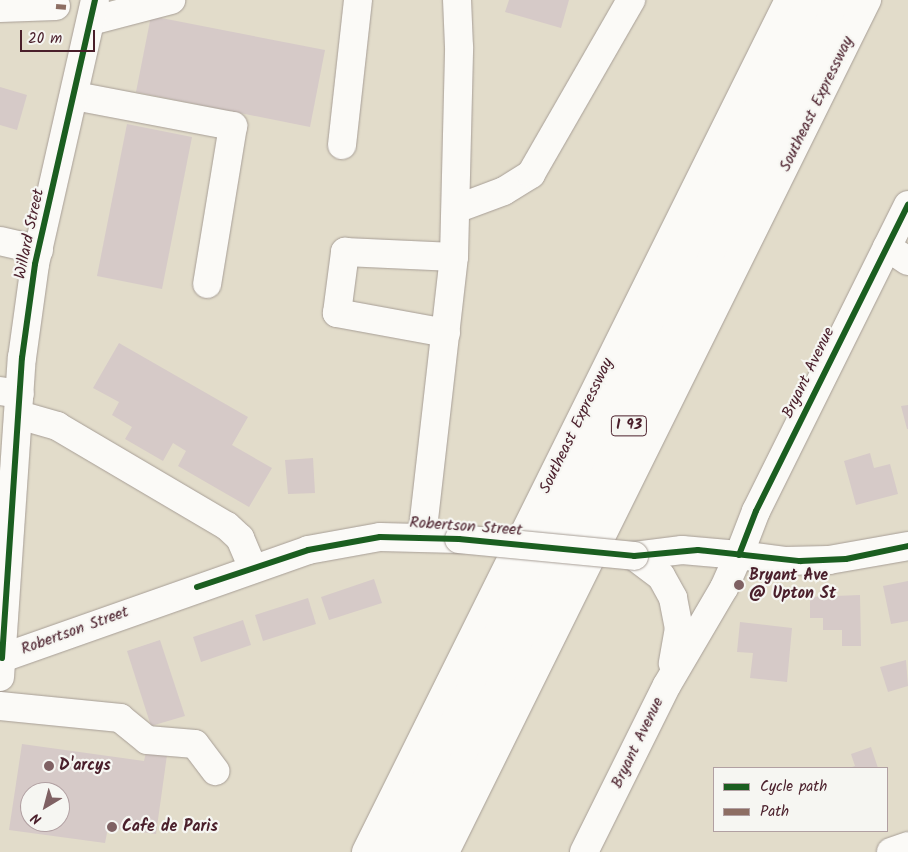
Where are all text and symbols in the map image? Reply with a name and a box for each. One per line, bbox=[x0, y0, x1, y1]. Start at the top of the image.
scale bar bbox=[22, 20, 98, 52]
text: 20 m bbox=[28, 27, 62, 51]
street label: Southeast Expressway bbox=[776, 33, 858, 175]
street label: Willard Street bbox=[11, 187, 49, 281]
street label: Bryant Avenue bbox=[779, 324, 839, 422]
street label: Southeast Expressway bbox=[536, 355, 618, 497]
road number: I 93 bbox=[610, 414, 648, 438]
street label: Robertson Street bbox=[409, 513, 523, 541]
place label: Bryant Ave @ Upton St bbox=[749, 566, 836, 604]
marker: Bryant Ave @ Upton St bbox=[733, 579, 745, 591]
street label: Robertson Street bbox=[18, 603, 132, 659]
street label: Bryant Avenue bbox=[608, 694, 668, 792]
place label: D'arcys bbox=[59, 756, 111, 776]
marker: D'arcys bbox=[43, 760, 55, 772]
legend bbox=[713, 767, 888, 832]
text: Cycle path bbox=[760, 775, 827, 799]
north arrow bbox=[20, 782, 70, 832]
text: Path bbox=[760, 800, 789, 824]
text: N bbox=[26, 807, 47, 830]
place label: Cafe de Paris bbox=[122, 817, 218, 837]
marker: Cafe de Paris bbox=[106, 821, 118, 833]

